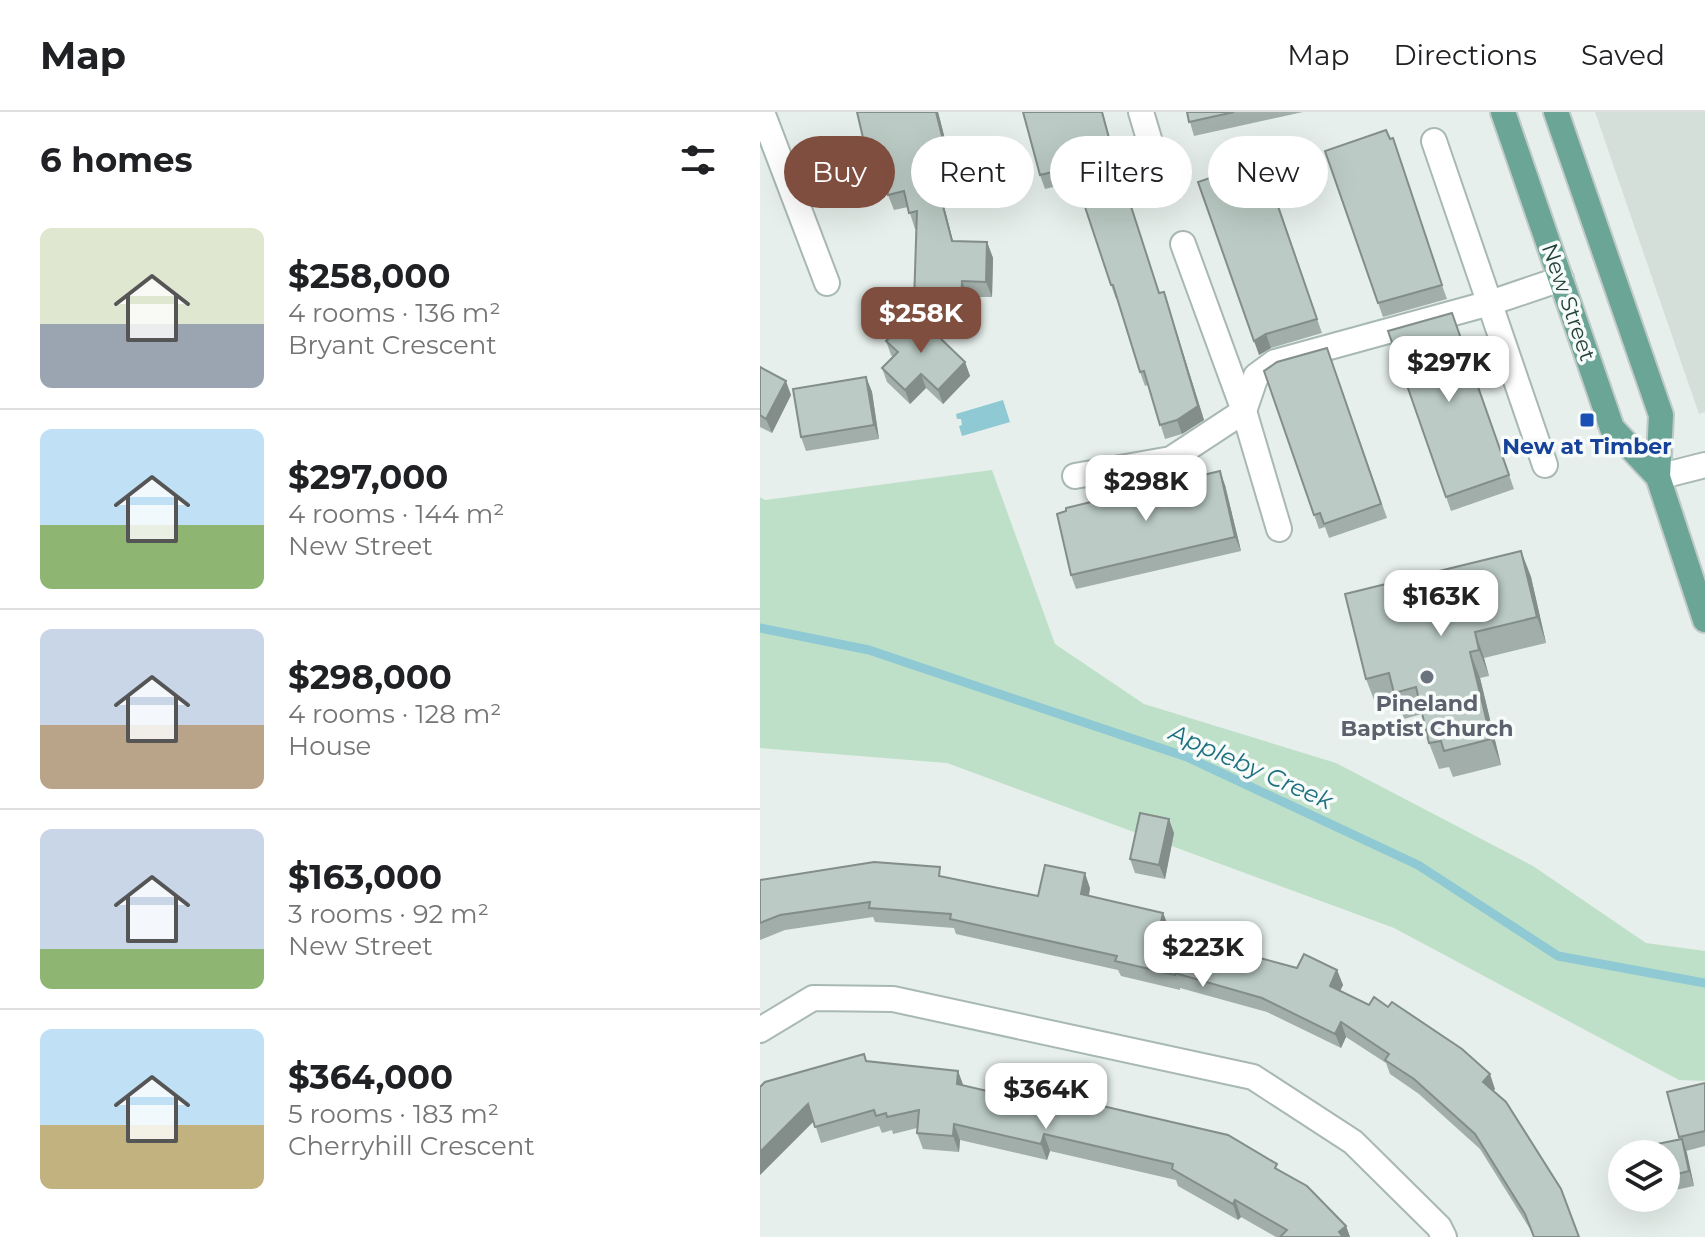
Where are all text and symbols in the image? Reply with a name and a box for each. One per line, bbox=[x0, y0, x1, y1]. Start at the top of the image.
text: Map bbox=[40, 32, 126, 79]
text: Map bbox=[1287, 38, 1349, 72]
text: Directions bbox=[1393, 38, 1537, 72]
text: Saved bbox=[1581, 38, 1665, 72]
chip: Buy bbox=[784, 136, 895, 208]
chip: Rent bbox=[911, 136, 1034, 208]
chip: Filters bbox=[1050, 136, 1192, 208]
chip: New bbox=[1208, 136, 1328, 208]
icon: filters bbox=[676, 138, 720, 182]
text: 6 homes bbox=[40, 139, 193, 181]
street label: New Street bbox=[1536, 240, 1601, 365]
text: $258,000 bbox=[288, 255, 450, 297]
icon: home bbox=[104, 260, 200, 356]
pin: $258K bbox=[865, 287, 977, 355]
text: 4 rooms · 136 m² bbox=[288, 297, 501, 329]
text: $258K bbox=[879, 297, 963, 329]
text: Bryant Crescent bbox=[288, 329, 497, 361]
pin: $297K bbox=[1393, 336, 1505, 404]
text: $297K bbox=[1407, 346, 1491, 378]
marker: New at Timber bbox=[1578, 411, 1596, 429]
place label: New at Timber bbox=[1502, 433, 1672, 460]
pin: $298K bbox=[1090, 455, 1202, 523]
text: $297,000 bbox=[288, 456, 448, 498]
icon: home bbox=[104, 461, 200, 557]
text: $298K bbox=[1104, 465, 1188, 497]
text: 4 rooms · 144 m² bbox=[288, 498, 504, 530]
text: New Street bbox=[288, 530, 433, 562]
pin: $163K bbox=[1385, 570, 1497, 638]
text: $163K bbox=[1402, 580, 1480, 612]
text: $298,000 bbox=[288, 656, 452, 698]
icon: home bbox=[104, 661, 200, 757]
marker: Pineland Baptist Church bbox=[1418, 668, 1436, 686]
place label: Pineland Baptist Church bbox=[1341, 690, 1513, 742]
text: 4 rooms · 128 m² bbox=[288, 698, 501, 730]
water label: Appleby Creek bbox=[1163, 717, 1339, 816]
text: House bbox=[288, 730, 371, 762]
text: $163,000 bbox=[288, 856, 442, 898]
icon: home bbox=[104, 861, 200, 957]
text: 3 rooms · 92 m² bbox=[288, 898, 489, 930]
pin: $223K bbox=[1147, 921, 1259, 989]
text: New Street bbox=[288, 930, 433, 962]
text: $223K bbox=[1162, 931, 1244, 963]
text: $364,000 bbox=[288, 1056, 453, 1098]
icon: home bbox=[104, 1061, 200, 1157]
pin: $364K bbox=[990, 1063, 1102, 1131]
text: $364K bbox=[1003, 1073, 1089, 1105]
text: 5 rooms · 183 m² bbox=[288, 1098, 499, 1130]
text: Cherryhill Crescent bbox=[288, 1130, 535, 1162]
map controls bbox=[1608, 1140, 1680, 1212]
button: layers bbox=[1608, 1140, 1680, 1212]

